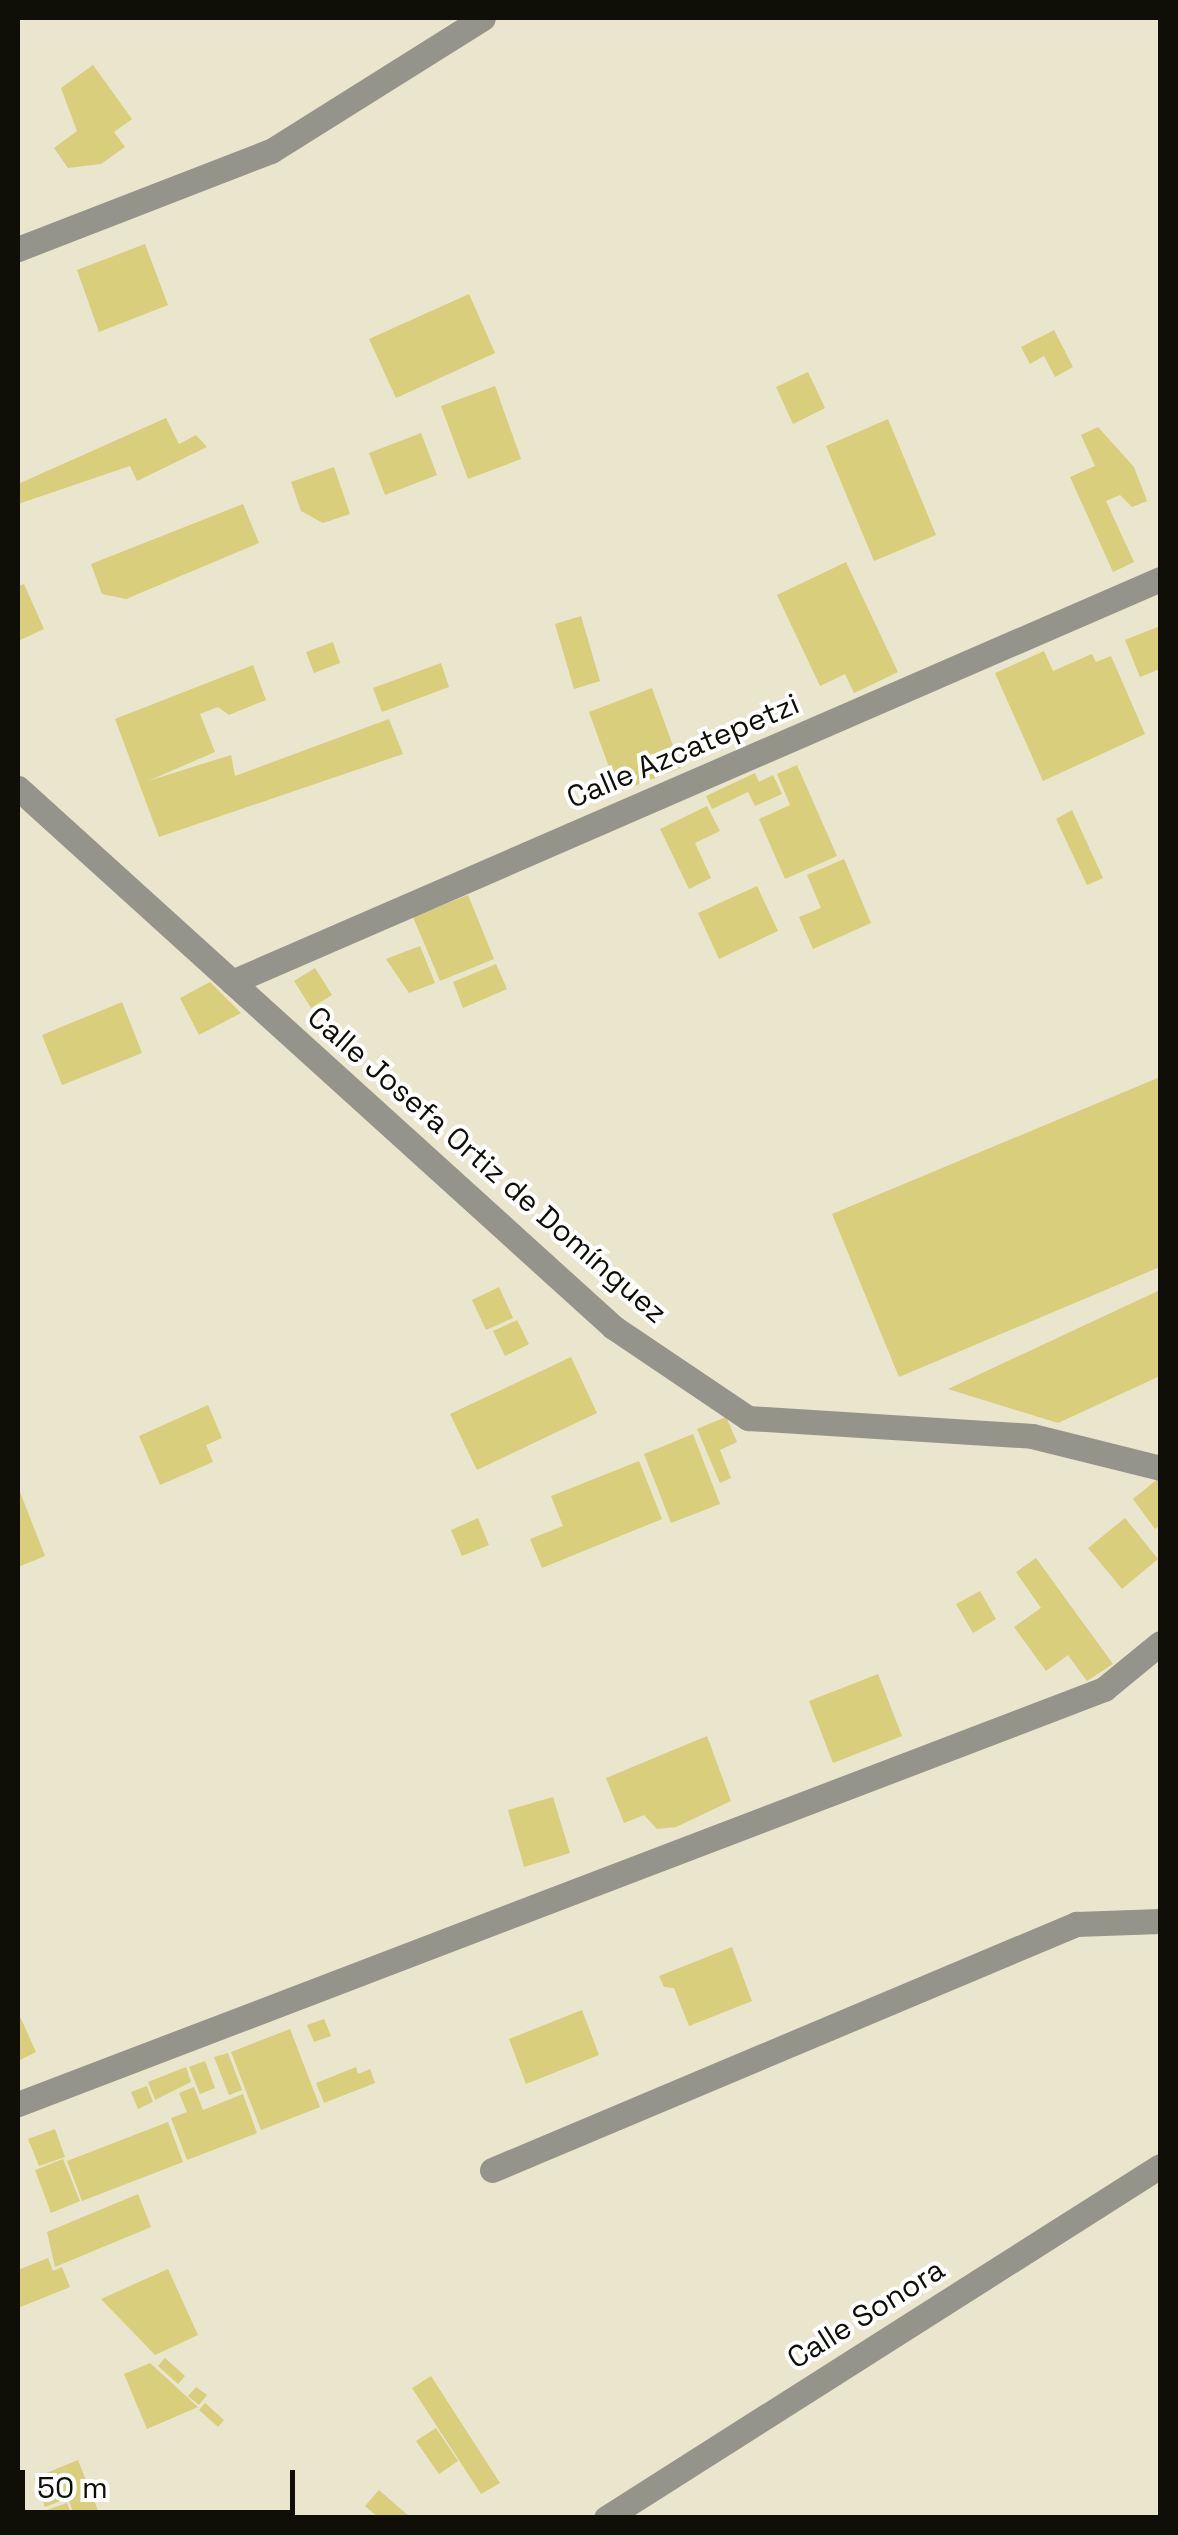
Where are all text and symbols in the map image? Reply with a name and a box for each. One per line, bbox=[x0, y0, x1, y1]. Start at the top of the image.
street label: Calle Azcatepetzi bbox=[561, 686, 805, 816]
street label: Calle Josefa Ortiz de Domínguez bbox=[300, 999, 674, 1331]
street label: Calle Sonora bbox=[781, 2251, 951, 2377]
scale bar bbox=[25, 2450, 300, 2512]
text: 50 m bbox=[37, 2468, 108, 2507]

